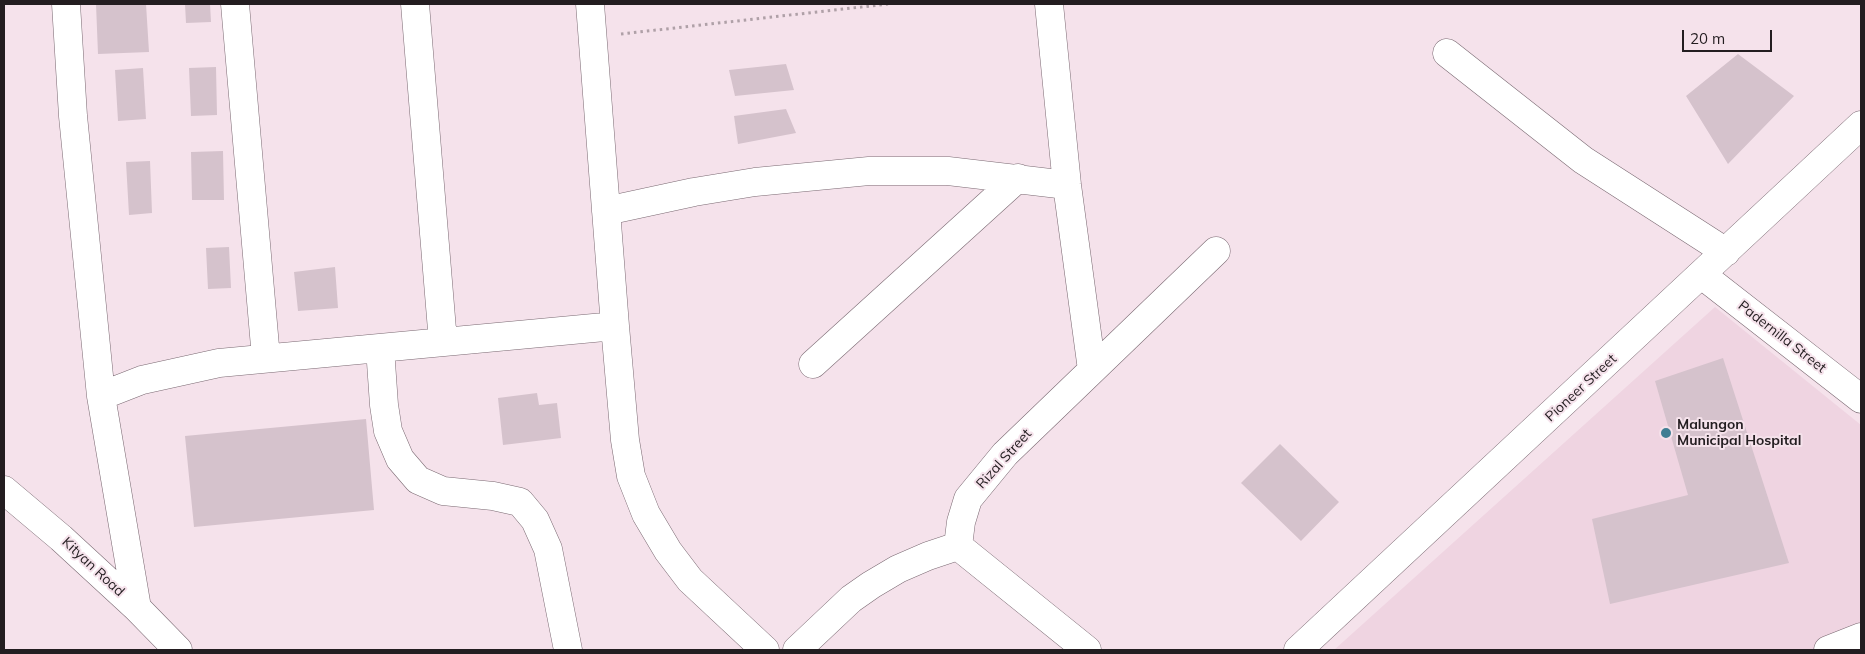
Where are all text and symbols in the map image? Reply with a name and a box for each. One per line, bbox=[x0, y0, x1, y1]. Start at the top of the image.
scale bar bbox=[1685, 20, 1775, 52]
text: 20 m bbox=[1690, 29, 1725, 48]
street label: Padernilla Street bbox=[1735, 297, 1829, 377]
street label: Pioneer Street bbox=[1542, 351, 1620, 425]
place label: Malungon Municipal Hospital bbox=[1677, 417, 1801, 450]
street label: Rizal Street bbox=[973, 426, 1035, 492]
marker: Malungon Municipal Hospital bbox=[1659, 426, 1673, 440]
street label: Kityan Road bbox=[58, 534, 128, 600]

